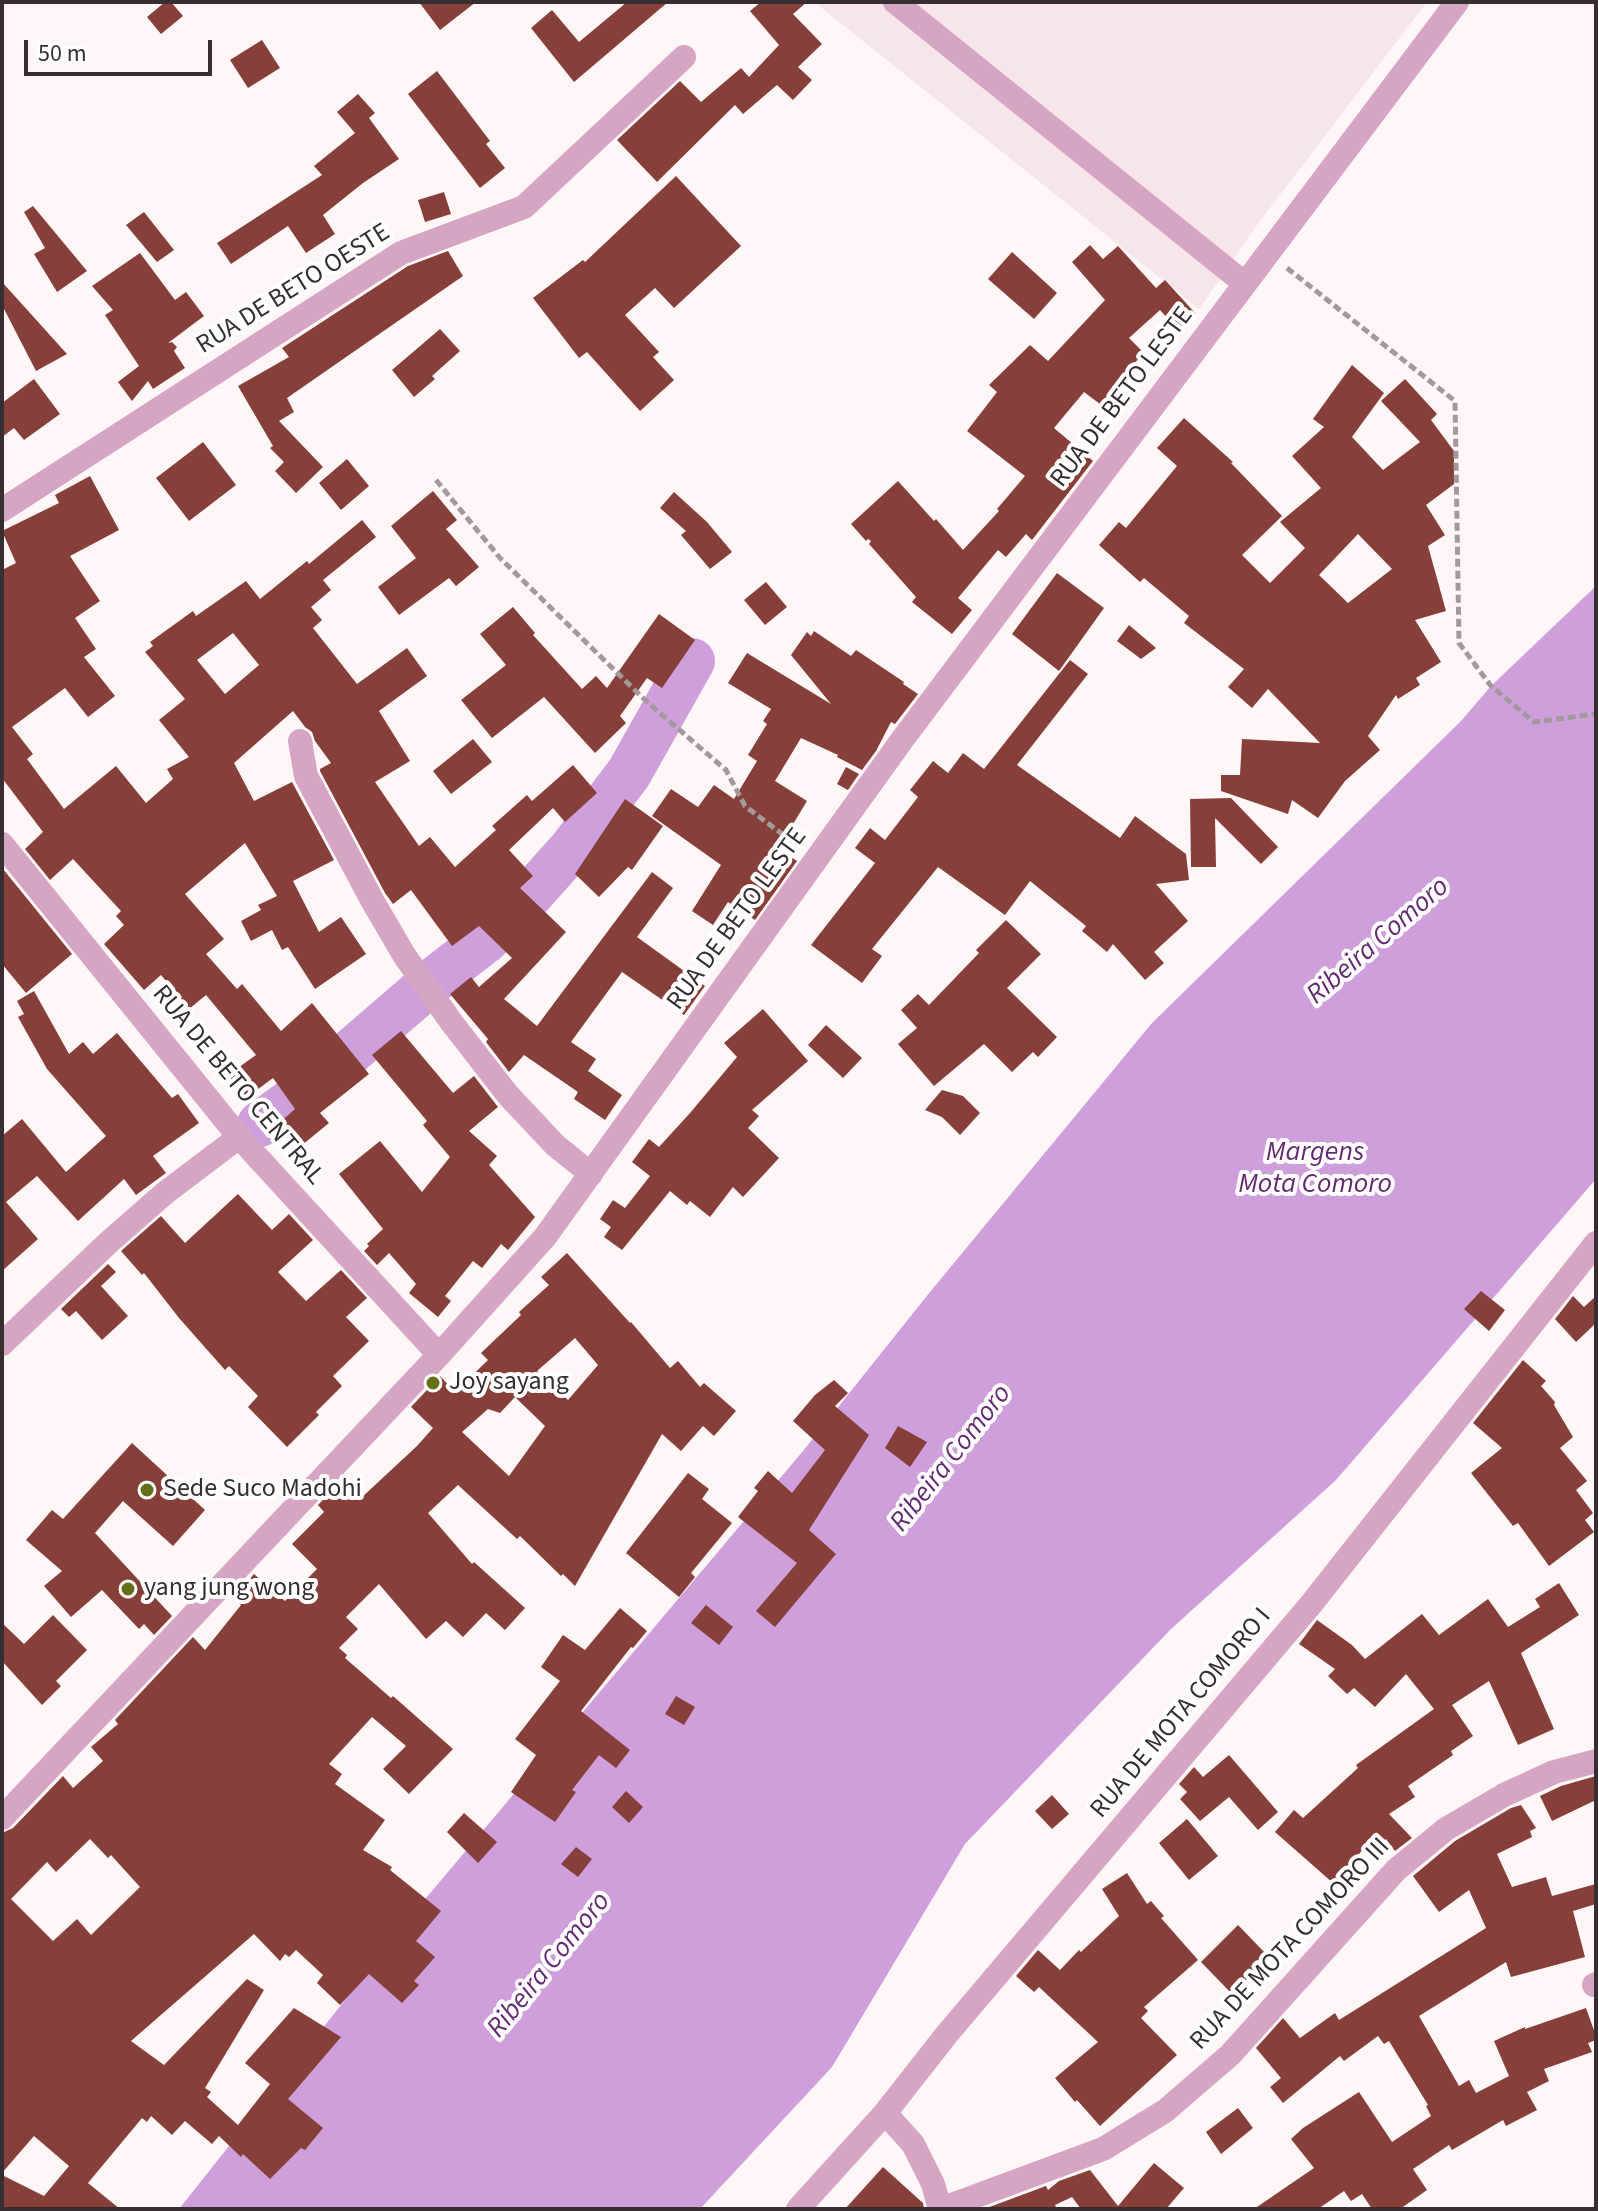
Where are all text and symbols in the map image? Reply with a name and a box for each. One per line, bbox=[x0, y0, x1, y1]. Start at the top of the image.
scale bar bbox=[28, 24, 216, 74]
text: 50 m bbox=[38, 36, 87, 71]
street label: RUA DE BETO OESTE bbox=[192, 218, 396, 362]
street label: RUA DE BETO LESTE bbox=[1045, 302, 1201, 494]
street label: RUA DE BETO LESTE bbox=[661, 823, 815, 1017]
water label: Ribeira Comoro bbox=[1301, 871, 1457, 1013]
street label: RUA DE BETO CENTRAL bbox=[144, 980, 330, 1192]
water label: Margens Mota Comoro bbox=[1238, 1137, 1392, 1203]
place label: Joy sayang bbox=[449, 1367, 569, 1399]
marker: Joy sayang bbox=[424, 1374, 442, 1392]
water label: Ribeira Comoro bbox=[884, 1379, 1020, 1539]
place label: Sede Suco Madohi bbox=[163, 1474, 362, 1506]
marker: Sede Suco Madohi bbox=[138, 1481, 156, 1499]
place label: yang jung wong bbox=[144, 1573, 314, 1605]
marker: yang jung wong bbox=[119, 1580, 137, 1598]
street label: RUA DE MOTA COMORO I bbox=[1085, 1603, 1279, 1825]
street label: RUA DE MOTA COMORO III bbox=[1185, 1833, 1397, 2057]
water label: Ribeira Comoro bbox=[481, 1886, 619, 2046]

